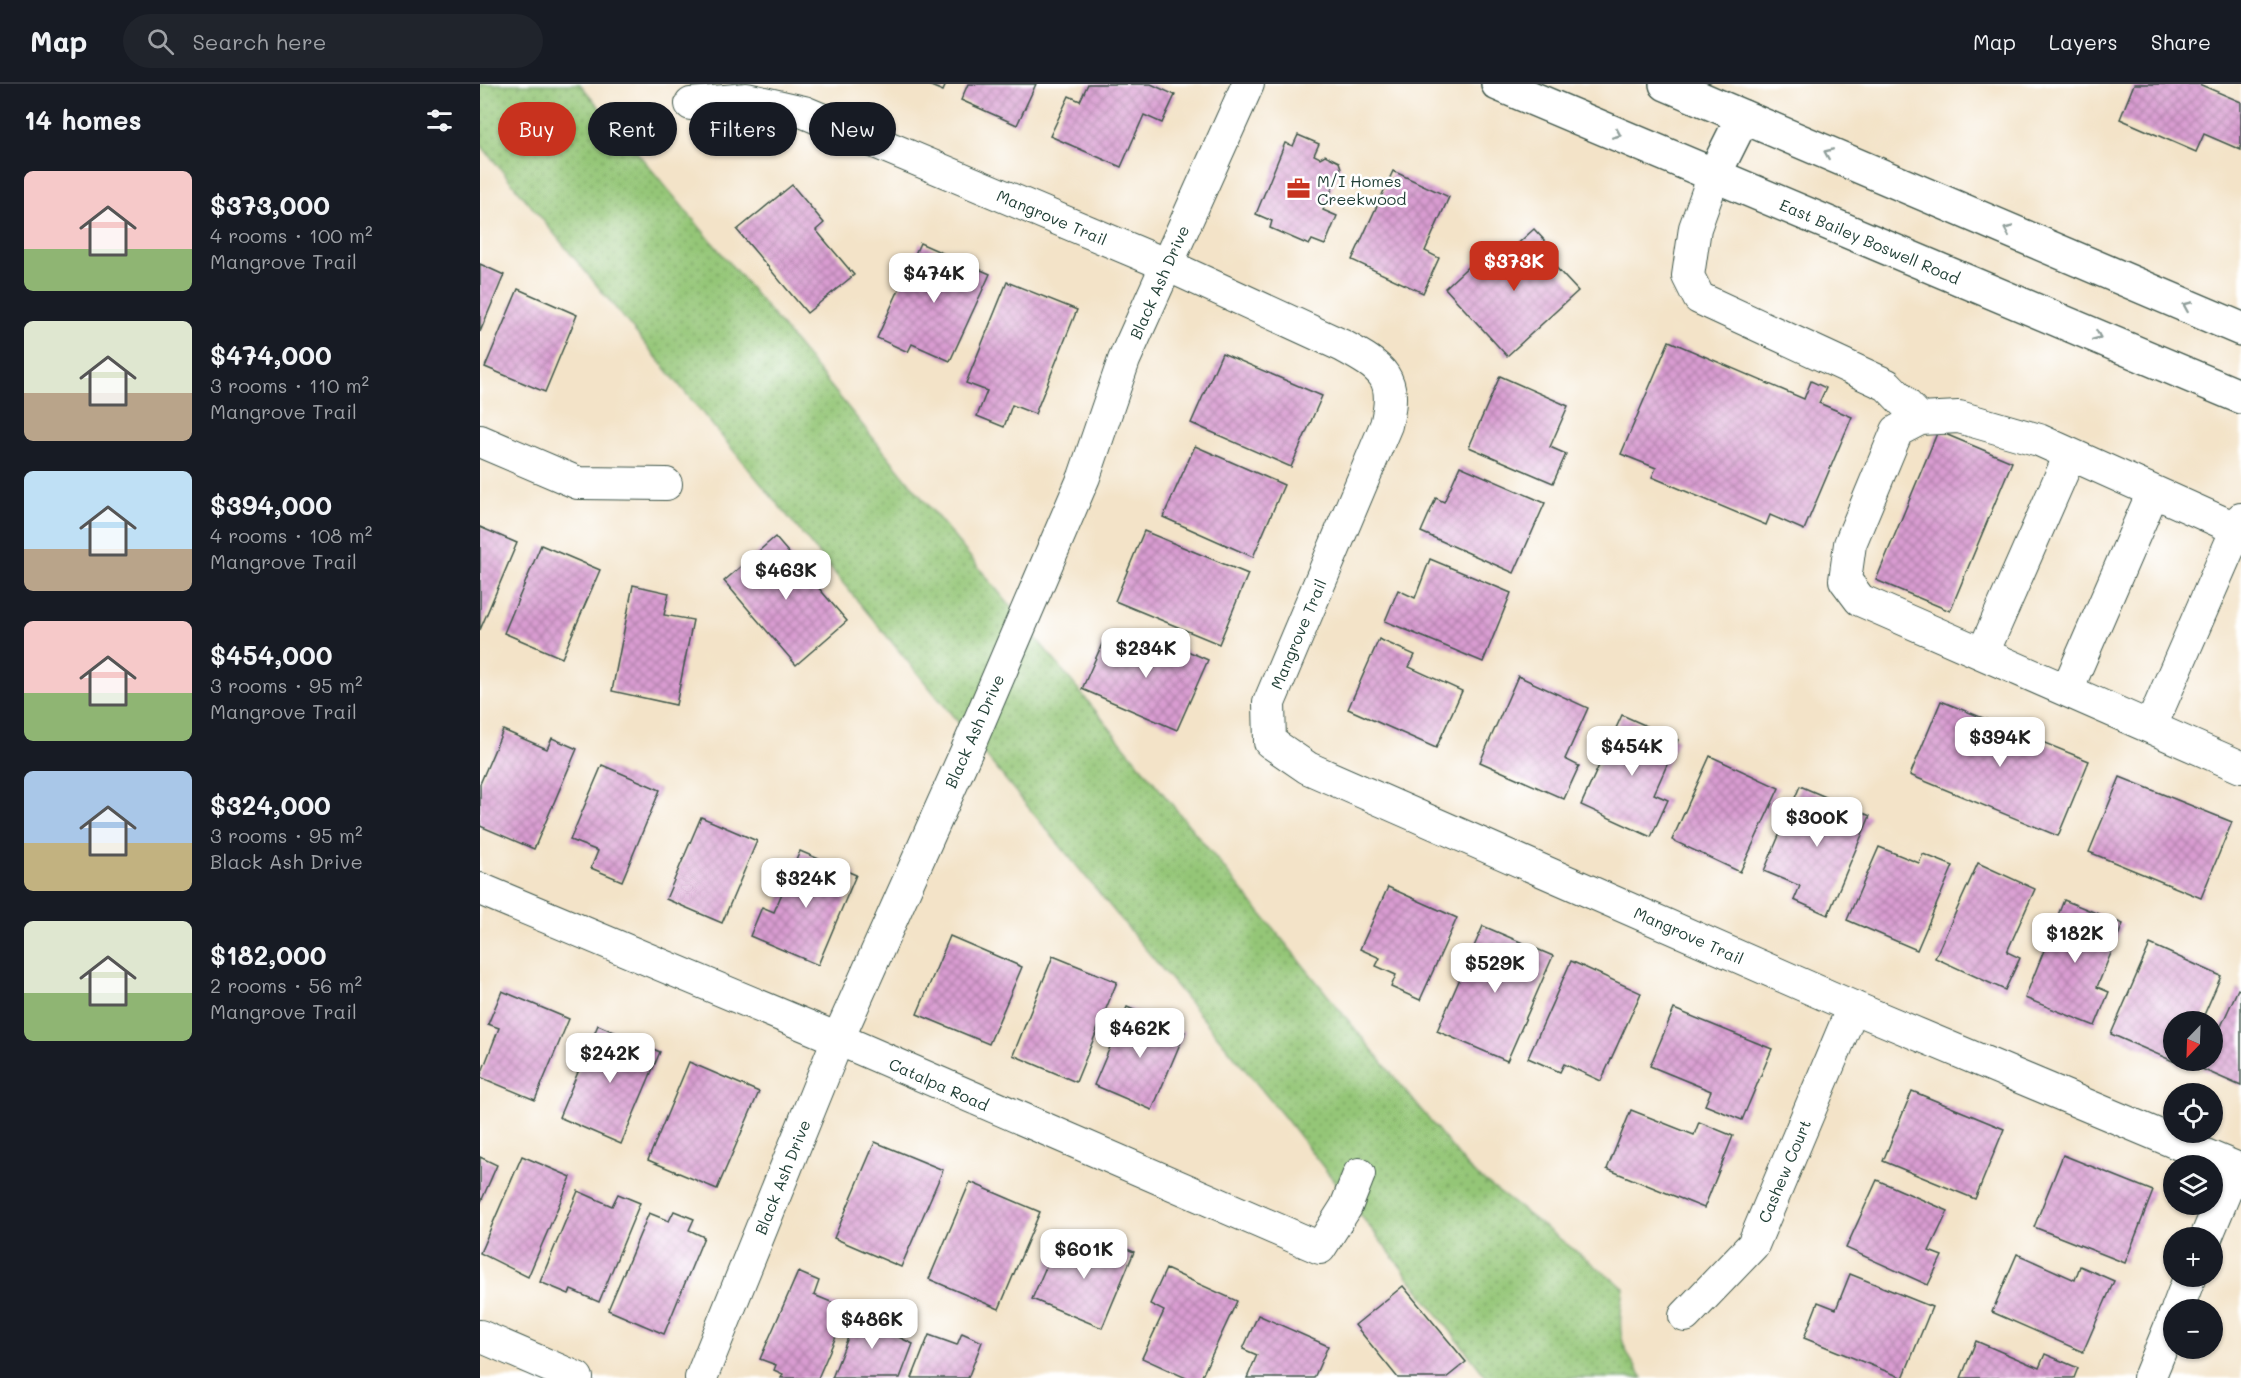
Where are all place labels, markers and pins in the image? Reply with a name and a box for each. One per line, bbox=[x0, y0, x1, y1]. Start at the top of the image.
place label: M/I Homes Creekwood bbox=[1317, 170, 1406, 209]
office icon: M/I Homes Creekwood bbox=[1286, 176, 1312, 202]
pin: $373K bbox=[1472, 241, 1556, 292]
pin: $474K bbox=[892, 253, 976, 304]
pin: $463K bbox=[744, 550, 828, 601]
pin: $234K bbox=[1104, 628, 1188, 679]
pin: $394K bbox=[1958, 717, 2042, 768]
pin: $454K bbox=[1590, 726, 1674, 777]
pin: $300K bbox=[1775, 797, 1859, 848]
pin: $324K bbox=[764, 858, 848, 909]
pin: $182K bbox=[2033, 913, 2117, 964]
pin: $529K bbox=[1453, 943, 1537, 994]
pin: $462K bbox=[1098, 1008, 1182, 1059]
pin: $242K bbox=[568, 1033, 652, 1084]
pin: $601K bbox=[1042, 1229, 1126, 1280]
pin: $486K bbox=[830, 1299, 914, 1350]

